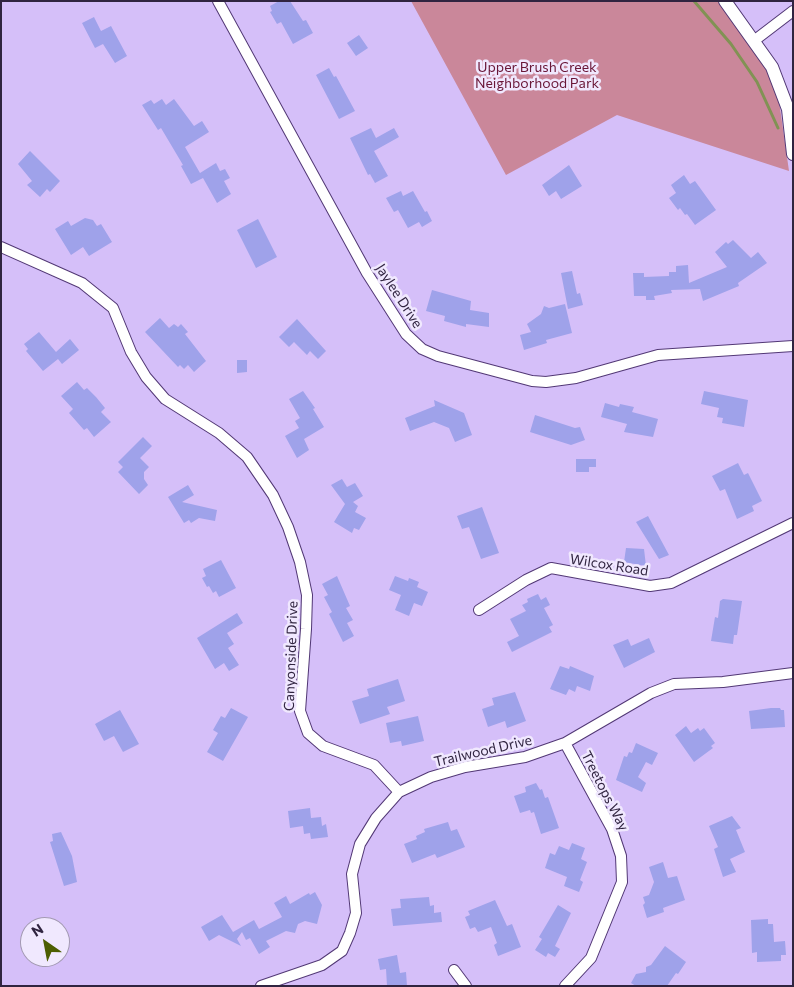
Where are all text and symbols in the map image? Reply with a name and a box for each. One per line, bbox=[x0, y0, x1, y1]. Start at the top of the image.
park label: Upper Brush Creek Neighborhood Park bbox=[475, 59, 599, 92]
street label: Jaylee Drive bbox=[372, 261, 426, 331]
street label: Wilcox Road bbox=[569, 551, 649, 579]
street label: Canyonside Drive bbox=[281, 601, 301, 711]
street label: Trailwood Drive bbox=[432, 732, 534, 770]
street label: Treetops Way bbox=[578, 748, 632, 834]
north arrow bbox=[20, 917, 70, 967]
text: N bbox=[28, 920, 46, 940]

